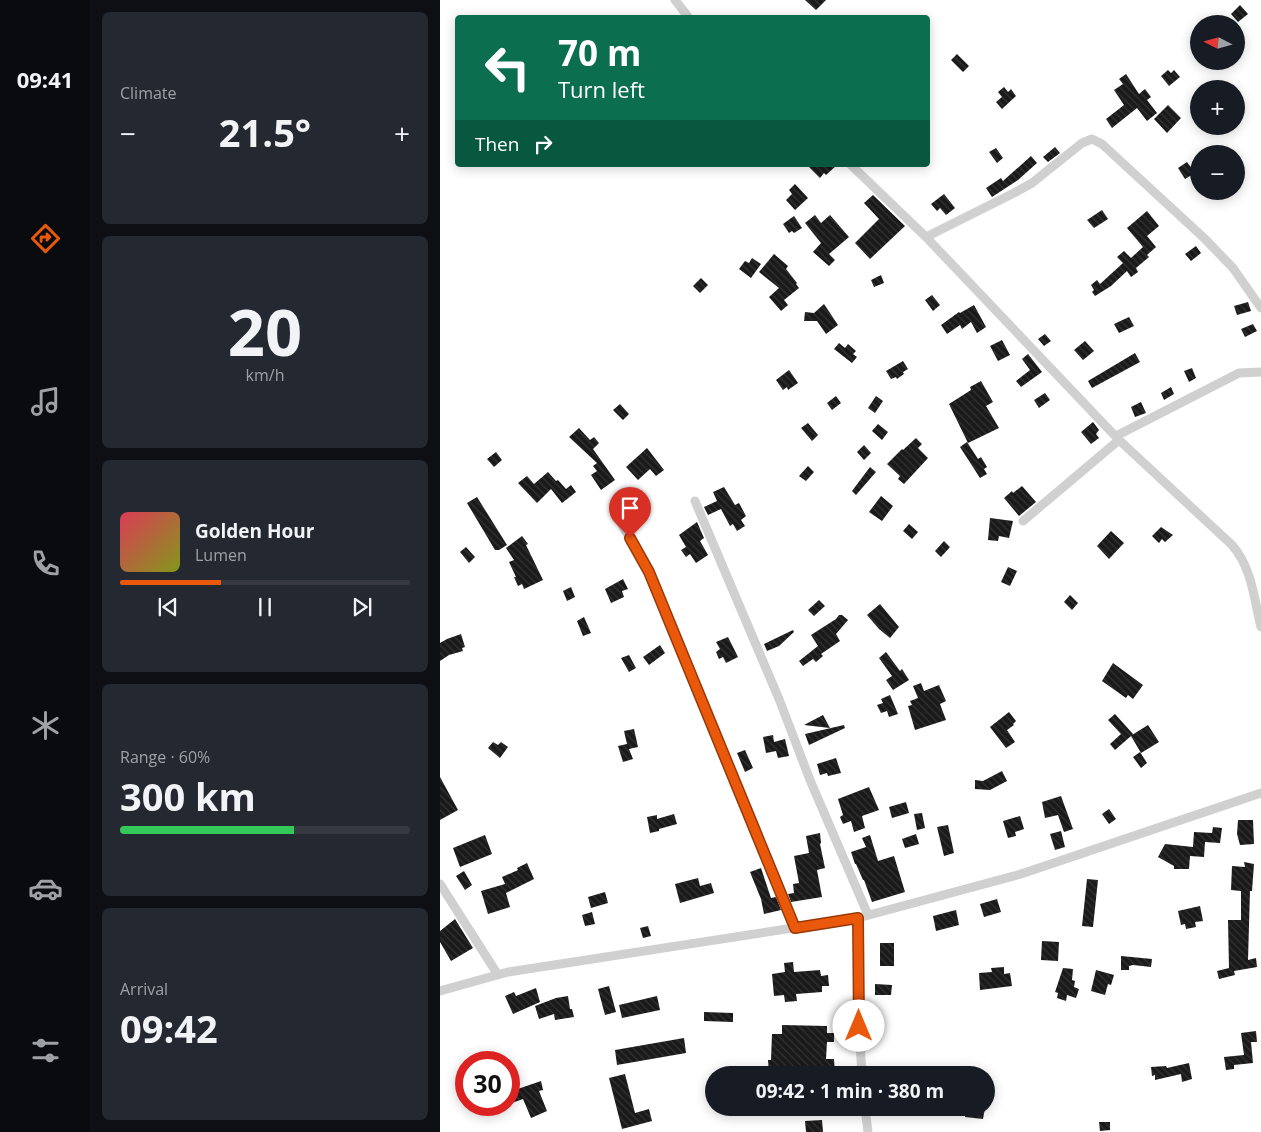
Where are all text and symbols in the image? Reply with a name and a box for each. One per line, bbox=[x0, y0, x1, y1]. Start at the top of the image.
north arrow bbox=[1190, 15, 1245, 70]
map controls bbox=[1190, 15, 1245, 200]
text: 70 m bbox=[558, 29, 641, 76]
icon: left bbox=[475, 35, 540, 100]
text: 09:41 bbox=[17, 64, 73, 94]
text: Turn left bbox=[558, 74, 645, 104]
button: + bbox=[1190, 80, 1245, 135]
text: Climate bbox=[120, 82, 177, 104]
text: 21.5° bbox=[219, 106, 311, 158]
text: − bbox=[120, 114, 136, 152]
text: + bbox=[394, 114, 410, 152]
icon: right bbox=[529, 130, 557, 158]
text: Then bbox=[475, 131, 519, 157]
button: − bbox=[1190, 145, 1245, 200]
icon: directions bbox=[28, 221, 63, 256]
text: 20 bbox=[228, 287, 302, 375]
text: km/h bbox=[246, 364, 284, 386]
icon: music bbox=[28, 384, 63, 419]
pin bbox=[609, 487, 651, 538]
icon: arrive bbox=[616, 494, 644, 522]
text: Golden Hour bbox=[195, 518, 314, 544]
text: Lumen bbox=[195, 544, 247, 566]
icon: phone bbox=[28, 546, 63, 581]
icon: previous bbox=[154, 593, 182, 621]
icon: pause bbox=[251, 593, 279, 621]
icon: next bbox=[348, 593, 376, 621]
icon: climate bbox=[28, 708, 63, 743]
text: Range · 60% bbox=[120, 746, 210, 768]
text: 300 km bbox=[120, 770, 256, 822]
icon: car bbox=[28, 871, 63, 906]
text: Arrival bbox=[120, 978, 168, 1000]
position arrow bbox=[832, 999, 884, 1051]
text: 09:42 bbox=[120, 1002, 218, 1054]
icon: filters bbox=[28, 1033, 63, 1068]
speed limit sign: 30 bbox=[455, 1051, 520, 1116]
text: 09:42 · 1 min · 380 m bbox=[756, 1078, 944, 1104]

